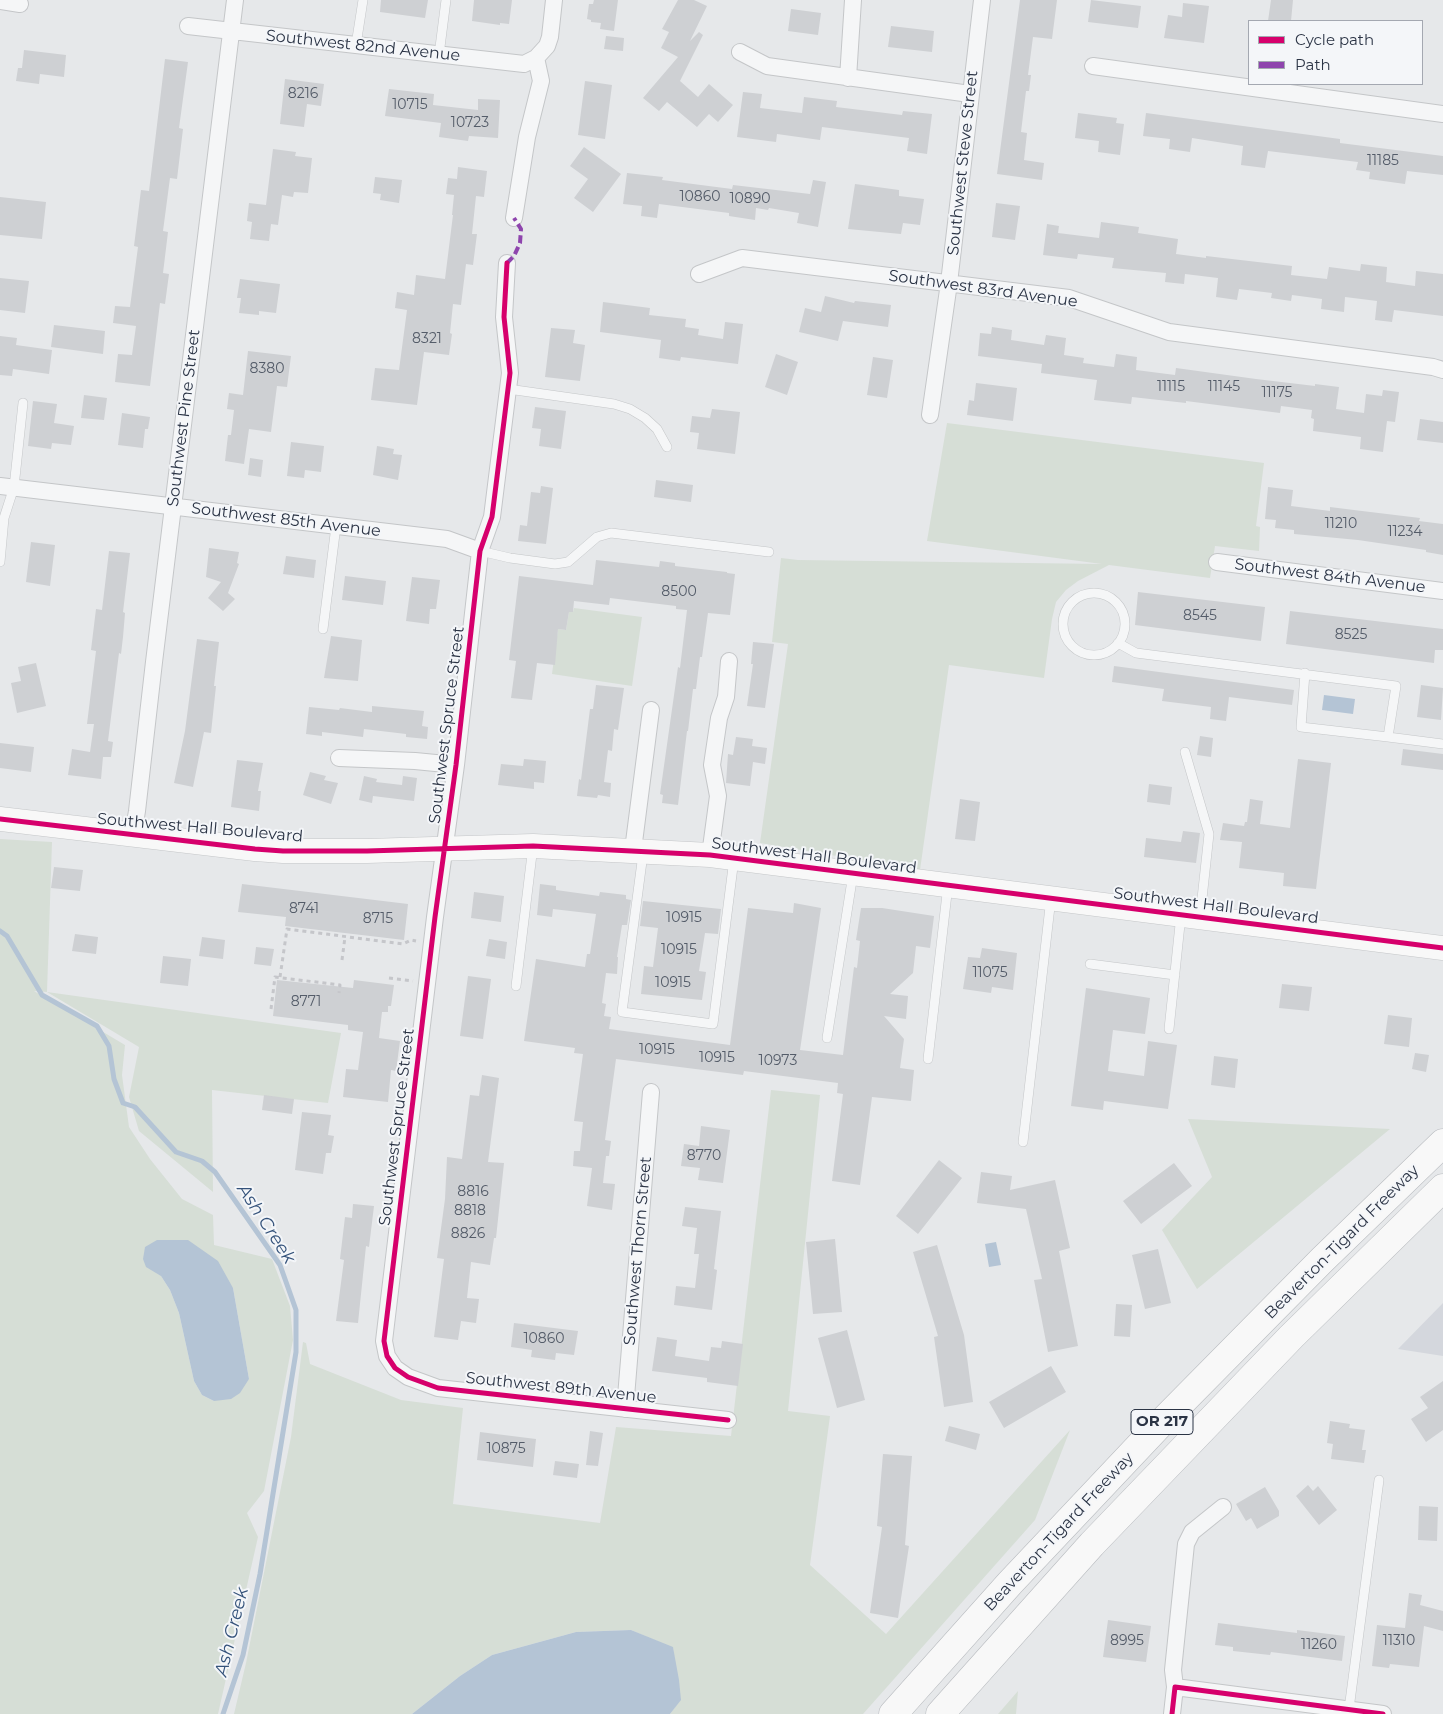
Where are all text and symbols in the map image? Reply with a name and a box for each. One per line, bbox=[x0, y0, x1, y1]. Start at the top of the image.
legend bbox=[1248, 20, 1423, 85]
street label: Southwest 82nd Avenue bbox=[265, 26, 461, 66]
text: Cycle path bbox=[1295, 30, 1374, 49]
text: Path bbox=[1295, 55, 1331, 74]
street label: Southwest Steve Street bbox=[944, 70, 982, 256]
house number: 8216 bbox=[288, 86, 318, 102]
house number: 10715 bbox=[392, 97, 428, 113]
house number: 10723 bbox=[451, 115, 489, 131]
house number: 11185 bbox=[1367, 153, 1399, 169]
house number: 10860 bbox=[679, 189, 721, 205]
house number: 10890 bbox=[729, 191, 771, 207]
street label: Southwest 83rd Avenue bbox=[887, 266, 1079, 312]
street label: Southwest Pine Street bbox=[164, 328, 204, 508]
house number: 8321 bbox=[412, 331, 442, 347]
house number: 8380 bbox=[249, 361, 285, 377]
house number: 11115 bbox=[1157, 379, 1185, 395]
house number: 11145 bbox=[1208, 379, 1240, 395]
house number: 11175 bbox=[1261, 385, 1293, 401]
street label: Southwest 85th Avenue bbox=[190, 499, 382, 541]
house number: 11210 bbox=[1325, 516, 1357, 532]
house number: 11234 bbox=[1387, 524, 1423, 540]
street label: Southwest 84th Avenue bbox=[1233, 555, 1427, 597]
house number: 8500 bbox=[661, 584, 697, 600]
house number: 8545 bbox=[1183, 608, 1217, 624]
street label: Southwest Spruce Street bbox=[425, 625, 469, 825]
house number: 8525 bbox=[1335, 627, 1367, 643]
street label: Southwest Hall Boulevard bbox=[96, 809, 304, 847]
street label: Southwest Hall Boulevard bbox=[710, 834, 918, 878]
street label: Southwest Hall Boulevard bbox=[1112, 884, 1320, 928]
house number: 8741 bbox=[289, 901, 319, 917]
house number: 10915 bbox=[666, 910, 702, 926]
house number: 8715 bbox=[363, 911, 393, 927]
house number: 10915 bbox=[661, 942, 697, 958]
house number: 11075 bbox=[972, 965, 1008, 981]
house number: 10915 bbox=[655, 975, 691, 991]
house number: 8771 bbox=[291, 994, 321, 1010]
street label: Southwest Spruce Street bbox=[375, 1027, 419, 1227]
house number: 10915 bbox=[639, 1042, 675, 1058]
house number: 10915 bbox=[699, 1050, 735, 1066]
house number: 10973 bbox=[759, 1053, 797, 1069]
house number: 8770 bbox=[687, 1148, 721, 1164]
street label: Southwest Thorn Street bbox=[620, 1156, 656, 1346]
street label: Beaverton-Tigard Freeway bbox=[1261, 1161, 1423, 1323]
water label: Ash Creek bbox=[232, 1180, 300, 1268]
house number: 8816 bbox=[457, 1184, 489, 1200]
house number: 8818 bbox=[454, 1203, 486, 1219]
house number: 8826 bbox=[451, 1226, 485, 1242]
house number: 10860 bbox=[523, 1331, 565, 1347]
street label: Southwest 89th Avenue bbox=[465, 1368, 657, 1408]
road number: OR 217 bbox=[1131, 1410, 1193, 1434]
house number: 10875 bbox=[486, 1441, 526, 1457]
street label: Beaverton-Tigard Freeway bbox=[980, 1449, 1138, 1615]
water label: Ash Creek bbox=[211, 1585, 253, 1679]
house number: 8995 bbox=[1110, 1633, 1144, 1649]
house number: 11310 bbox=[1383, 1633, 1415, 1649]
house number: 11260 bbox=[1301, 1637, 1337, 1653]

